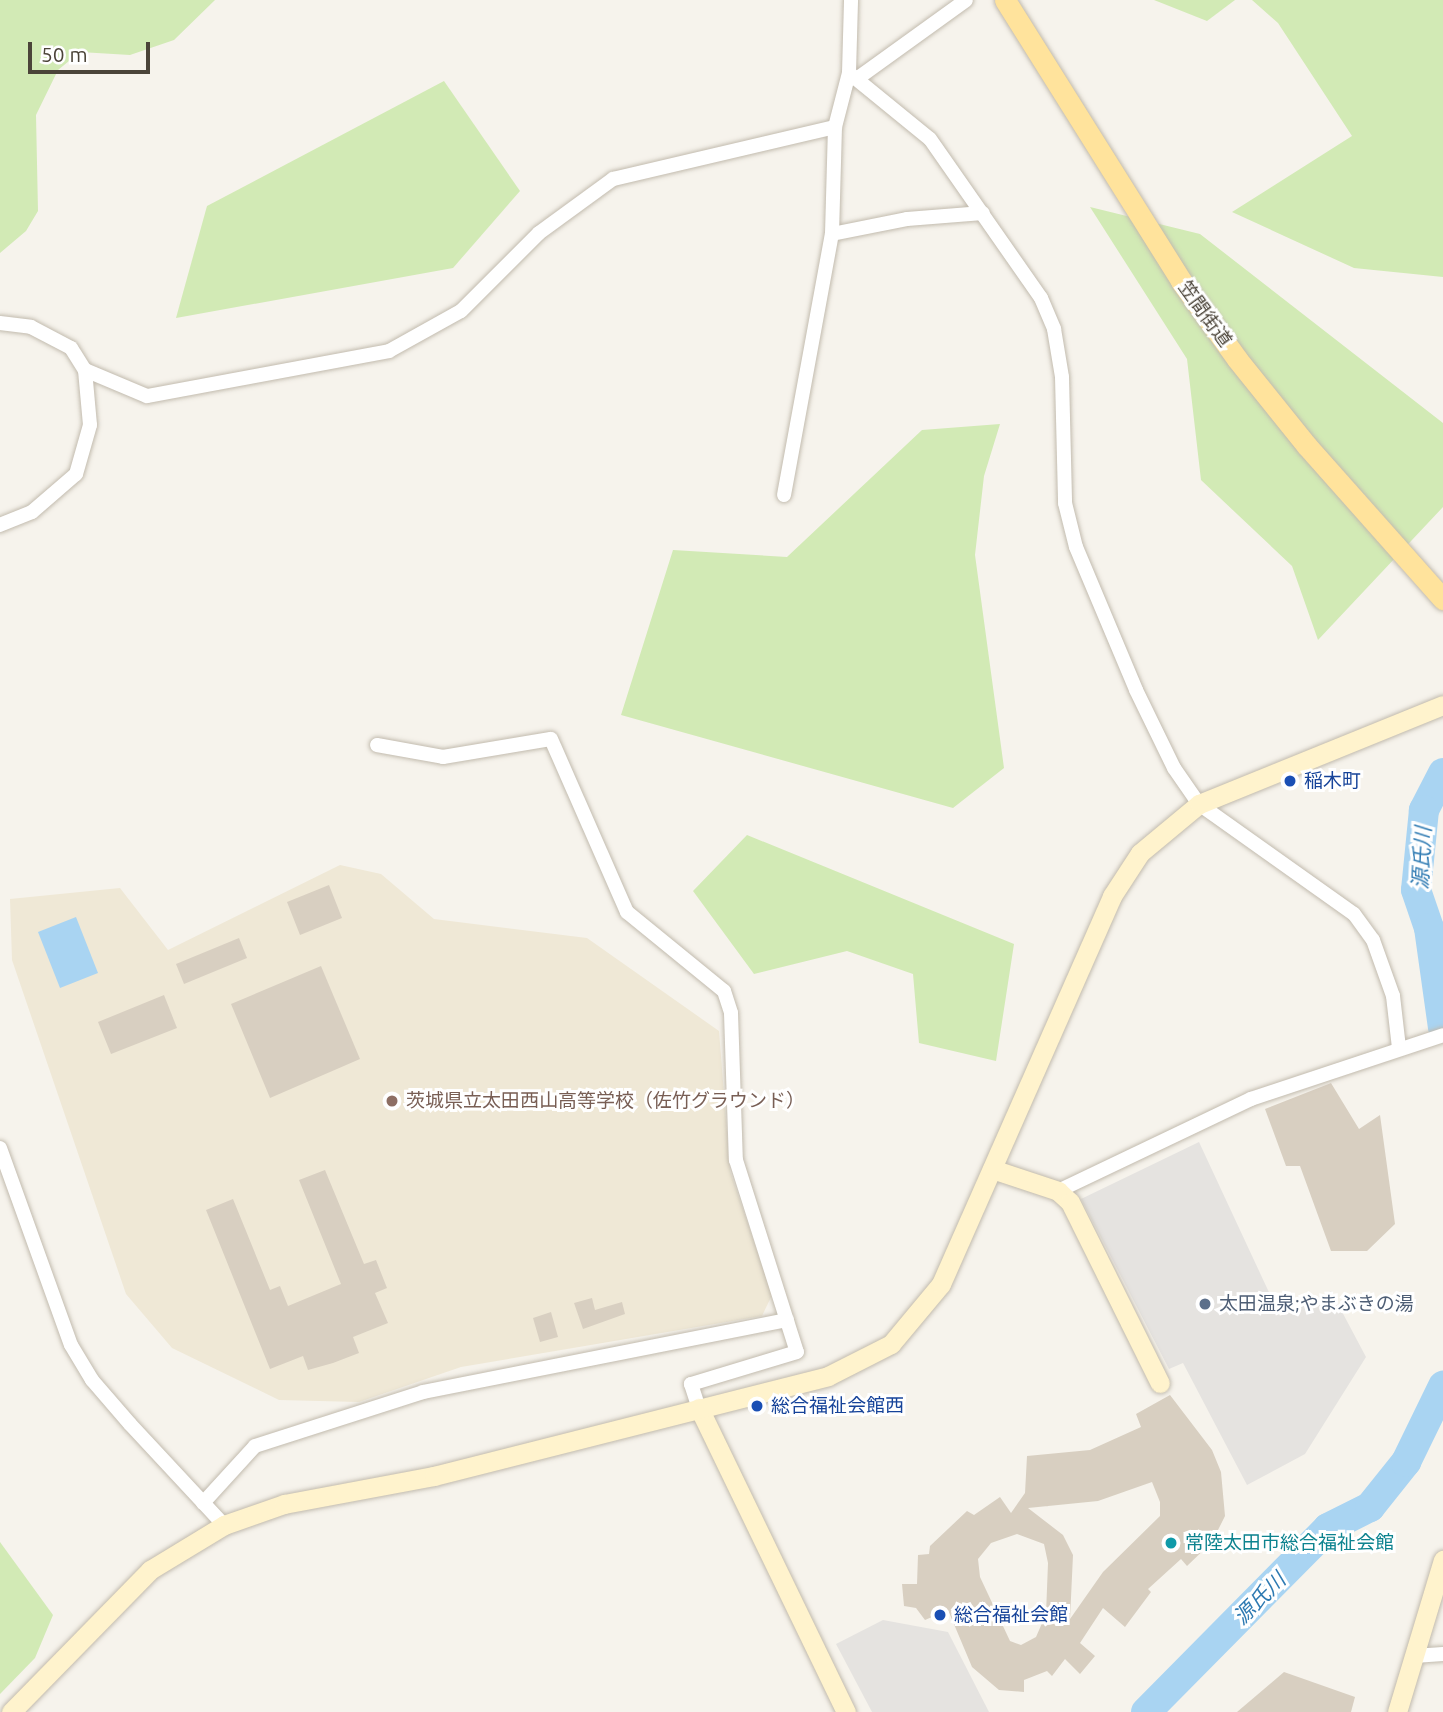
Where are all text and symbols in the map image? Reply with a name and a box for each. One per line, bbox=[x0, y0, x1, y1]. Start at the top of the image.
scale bar bbox=[32, 28, 154, 72]
text: 50 m bbox=[41, 42, 88, 66]
street label: 笠間街道 bbox=[1173, 277, 1237, 351]
place label: 稲木町 bbox=[1304, 770, 1361, 792]
marker: 稲木町 bbox=[1282, 773, 1298, 789]
water label: 源氏川 bbox=[1407, 826, 1435, 890]
place label: 茨城県立太田西山高等学校（佐竹グラウンド） bbox=[406, 1090, 805, 1112]
marker: 茨城県立太田西山高等学校（佐竹グラウンド） bbox=[384, 1093, 400, 1109]
place label: 太田温泉;やまぶきの湯 bbox=[1219, 1293, 1414, 1315]
marker: 太田温泉;やまぶきの湯 bbox=[1197, 1296, 1213, 1312]
place label: 総合福祉会館西 bbox=[771, 1395, 904, 1417]
marker: 総合福祉会館西 bbox=[749, 1398, 765, 1414]
place label: 常陸太田市総合福祉会館 bbox=[1185, 1532, 1394, 1554]
marker: 常陸太田市総合福祉会館 bbox=[1163, 1535, 1179, 1551]
water label: 源氏川 bbox=[1228, 1567, 1290, 1629]
place label: 総合福祉会館 bbox=[954, 1604, 1068, 1626]
marker: 総合福祉会館 bbox=[932, 1607, 948, 1623]

